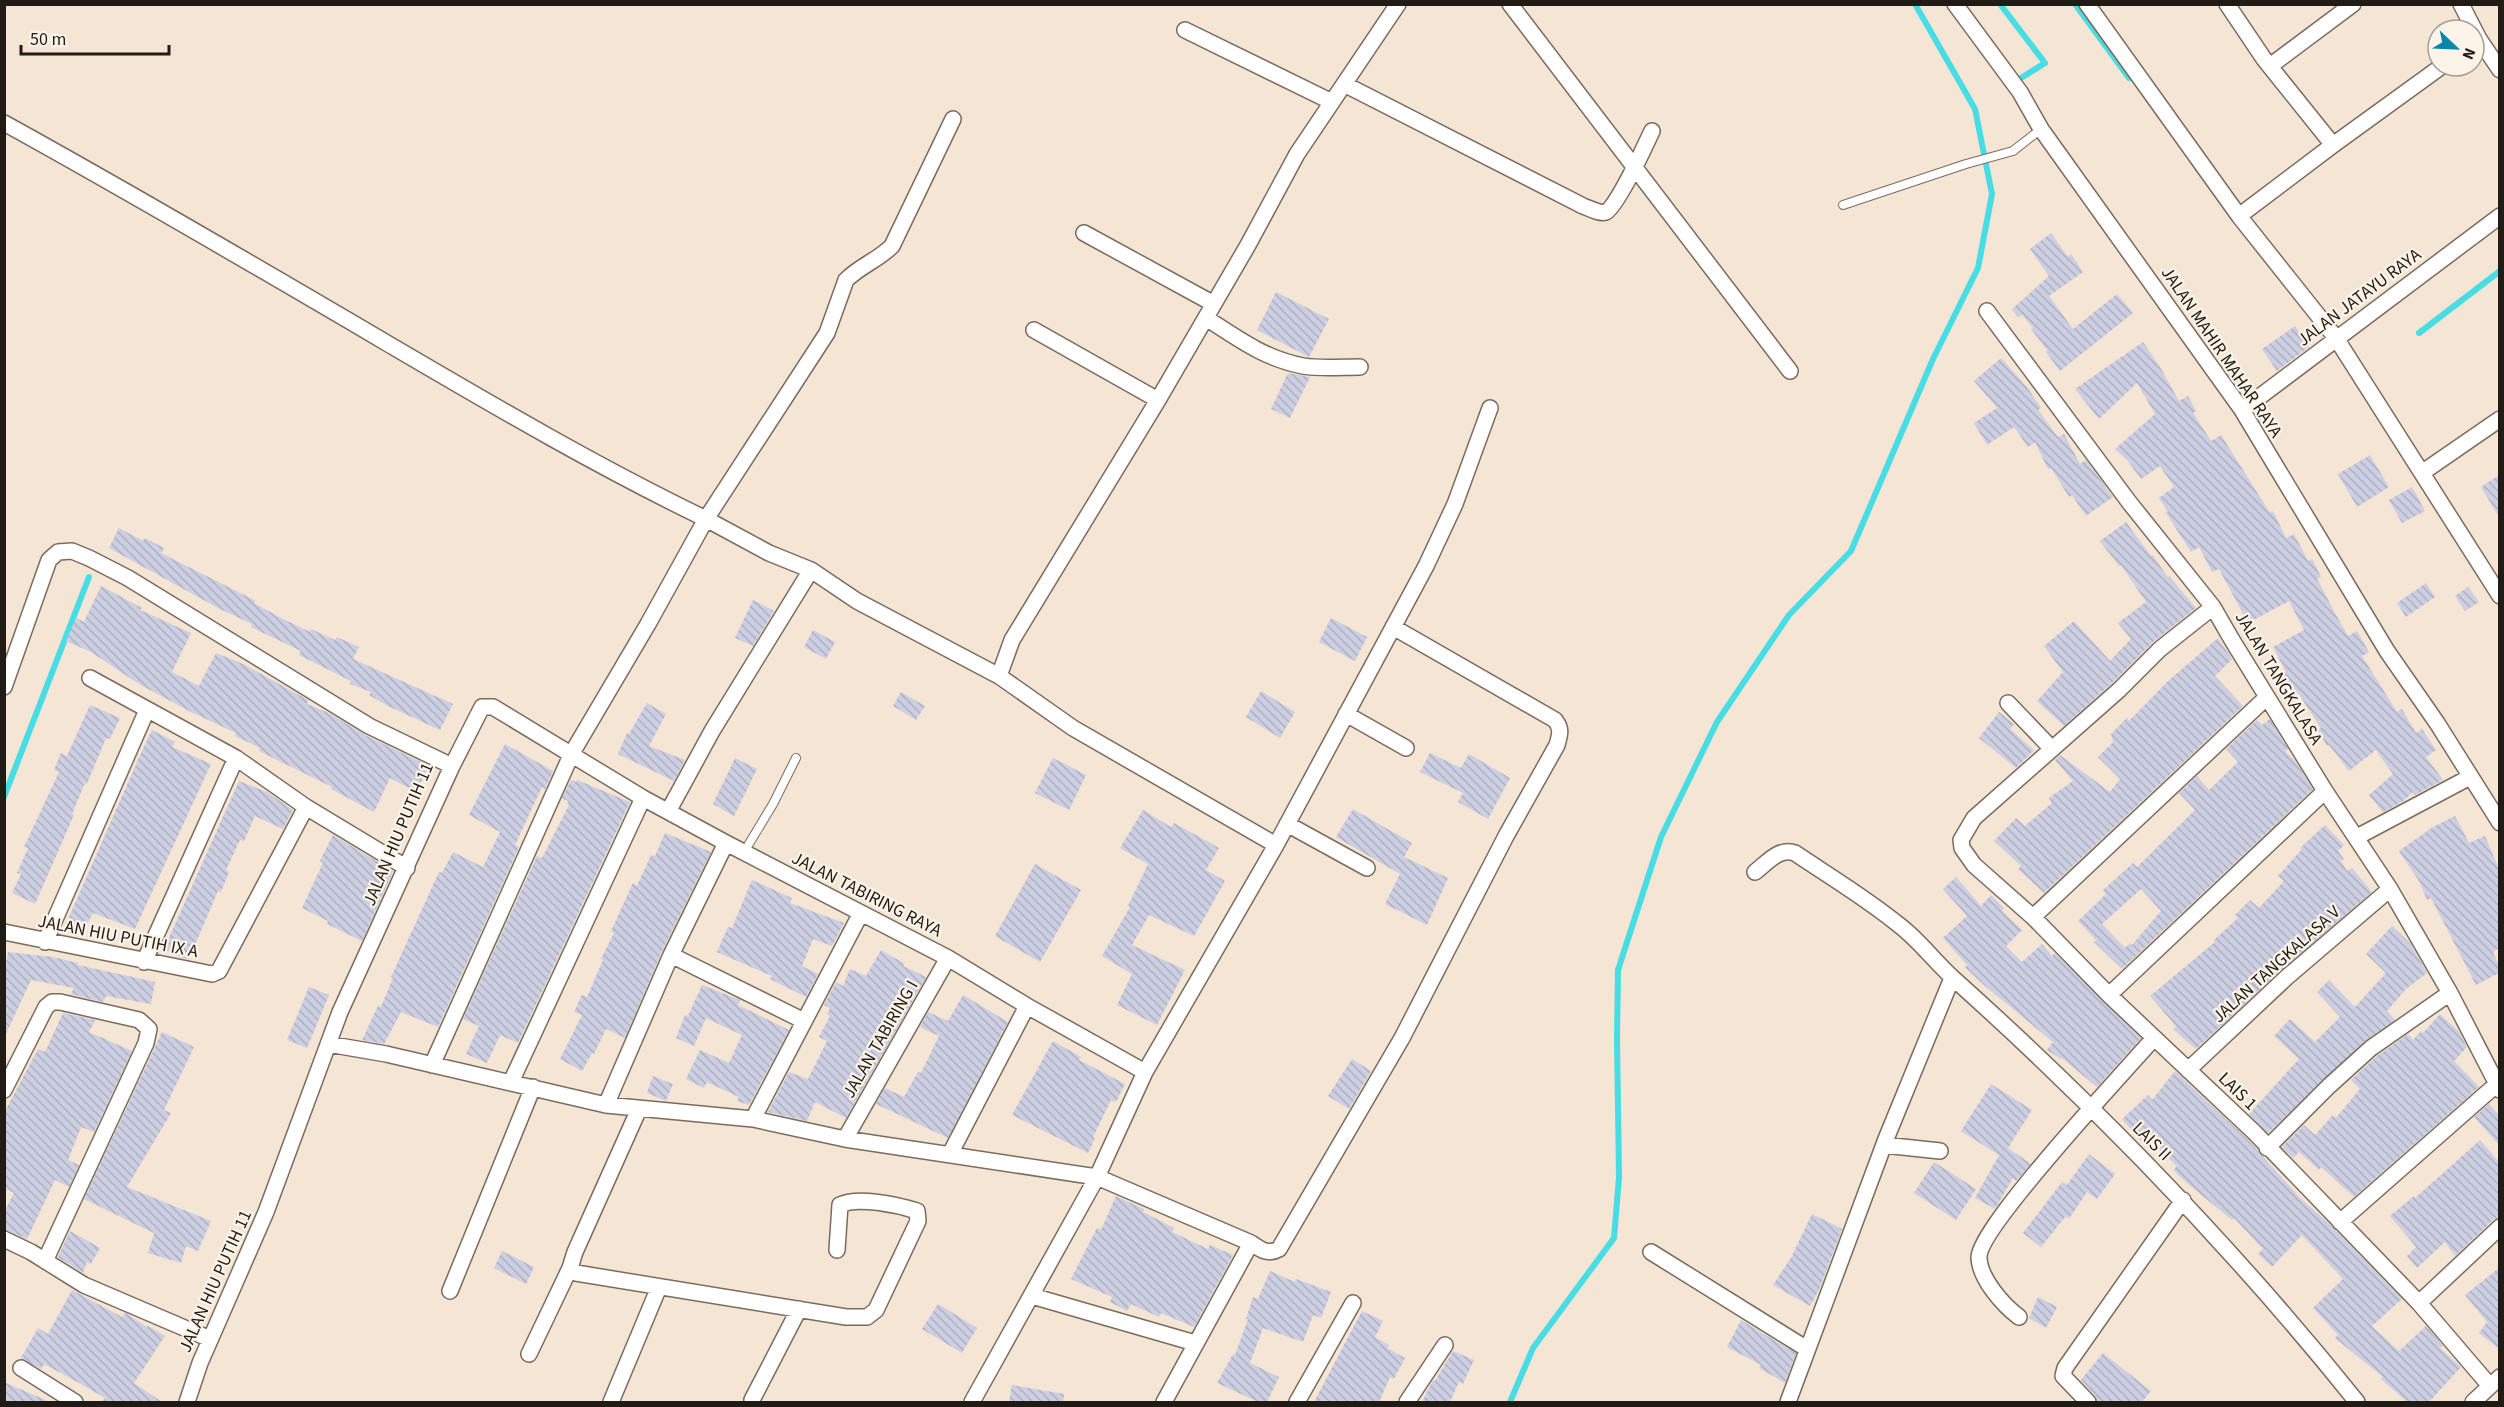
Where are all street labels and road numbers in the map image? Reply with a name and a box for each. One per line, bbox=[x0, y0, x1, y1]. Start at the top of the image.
street label: JALAN JATAYU RAYA bbox=[2292, 242, 2427, 352]
street label: JALAN MAHIR MAHAR RAYA bbox=[2155, 262, 2288, 443]
street label: JALAN TANGKALASA bbox=[2229, 607, 2328, 750]
street label: JALAN HIU PUTIH 11 bbox=[357, 759, 440, 910]
street label: JALAN TABIRING RAYA bbox=[787, 846, 946, 943]
street label: JALAN TANGKALASA V bbox=[2207, 900, 2346, 1029]
street label: JALAN HIU PUTIH IX A bbox=[36, 909, 200, 964]
street label: JALAN TABIRING I bbox=[837, 976, 924, 1103]
street label: LAIS 1 bbox=[2213, 1067, 2263, 1116]
street label: LAIS II bbox=[2127, 1116, 2177, 1166]
street label: JALAN HIU PUTIH 11 bbox=[173, 1206, 258, 1356]

